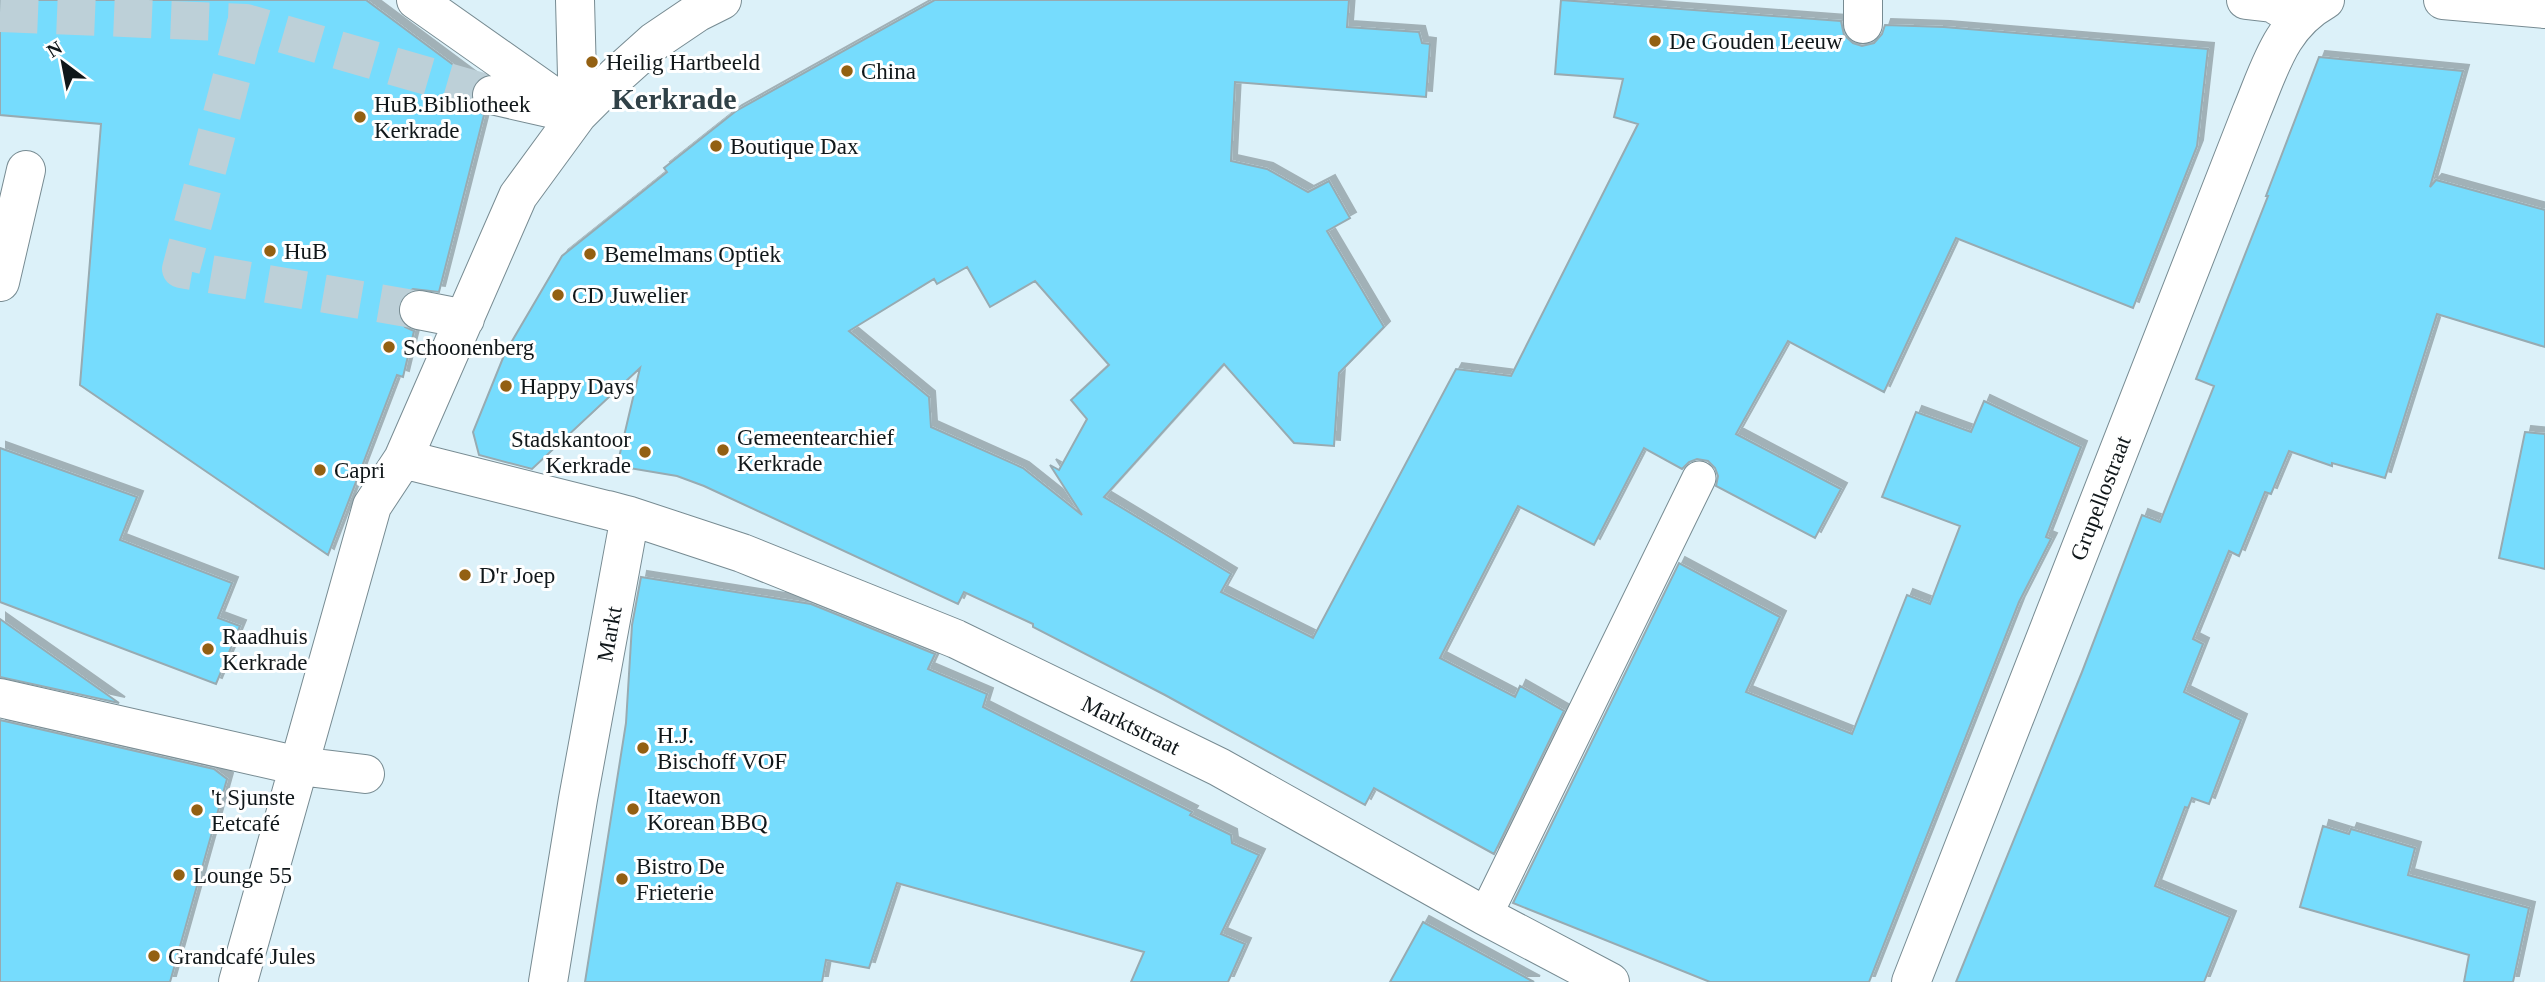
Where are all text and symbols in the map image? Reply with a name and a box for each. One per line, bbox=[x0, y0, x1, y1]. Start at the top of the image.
north arrow bbox=[28, 28, 98, 98]
place label: De Gouden Leeuw bbox=[1669, 29, 1843, 54]
marker: De Gouden Leeuw bbox=[1647, 33, 1663, 49]
text: N bbox=[43, 36, 66, 62]
place label: Heilig Hartbeeld bbox=[606, 50, 760, 75]
marker: Heilig Hartbeeld bbox=[584, 54, 600, 70]
place label: China bbox=[861, 59, 916, 84]
marker: China bbox=[839, 63, 855, 79]
district label: Kerkrade bbox=[612, 82, 736, 115]
place label: HuB.Bibliotheek Kerkrade bbox=[374, 92, 531, 143]
marker: HuB.Bibliotheek Kerkrade bbox=[352, 109, 368, 125]
place label: Boutique Dax bbox=[730, 134, 859, 159]
marker: Boutique Dax bbox=[708, 138, 724, 154]
place label: HuB bbox=[284, 239, 327, 264]
place label: Bemelmans Optiek bbox=[604, 242, 781, 267]
marker: HuB bbox=[262, 243, 278, 259]
marker: Bemelmans Optiek bbox=[582, 246, 598, 262]
place label: CD Juwelier bbox=[572, 283, 688, 308]
marker: CD Juwelier bbox=[550, 287, 566, 303]
place label: Schoonenberg bbox=[403, 335, 535, 360]
marker: Schoonenberg bbox=[381, 339, 397, 355]
place label: Happy Days bbox=[520, 374, 634, 399]
marker: Happy Days bbox=[498, 378, 514, 394]
place label: Gemeentearchief Kerkrade bbox=[737, 425, 894, 476]
place label: Stadskantoor Kerkrade bbox=[511, 427, 631, 478]
street label: Grupellostraat bbox=[2065, 432, 2136, 564]
marker: Gemeentearchief Kerkrade bbox=[715, 442, 731, 458]
marker: Stadskantoor Kerkrade bbox=[637, 444, 653, 460]
place label: Capri bbox=[334, 458, 385, 483]
marker: Capri bbox=[312, 462, 328, 478]
place label: D'r Joep bbox=[479, 563, 555, 588]
marker: D'r Joep bbox=[457, 567, 473, 583]
street label: Markt bbox=[592, 604, 627, 664]
place label: Raadhuis Kerkrade bbox=[222, 624, 308, 675]
marker: Raadhuis Kerkrade bbox=[200, 641, 216, 657]
street label: Marktstraat bbox=[1078, 691, 1184, 760]
place label: H.J. Bischoff VOF bbox=[657, 723, 787, 774]
marker: H.J. Bischoff VOF bbox=[635, 740, 651, 756]
place label: Itaewon Korean BBQ bbox=[647, 784, 768, 835]
place label: 't Sjunste Eetcafé bbox=[211, 785, 295, 836]
marker: Itaewon Korean BBQ bbox=[625, 801, 641, 817]
marker: 't Sjunste Eetcafé bbox=[189, 802, 205, 818]
place label: Bistro De Frieterie bbox=[636, 854, 725, 905]
place label: Lounge 55 bbox=[193, 863, 292, 888]
marker: Lounge 55 bbox=[171, 867, 187, 883]
marker: Bistro De Frieterie bbox=[614, 871, 630, 887]
place label: Grandcafé Jules bbox=[168, 944, 316, 969]
marker: Grandcafé Jules bbox=[146, 948, 162, 964]

